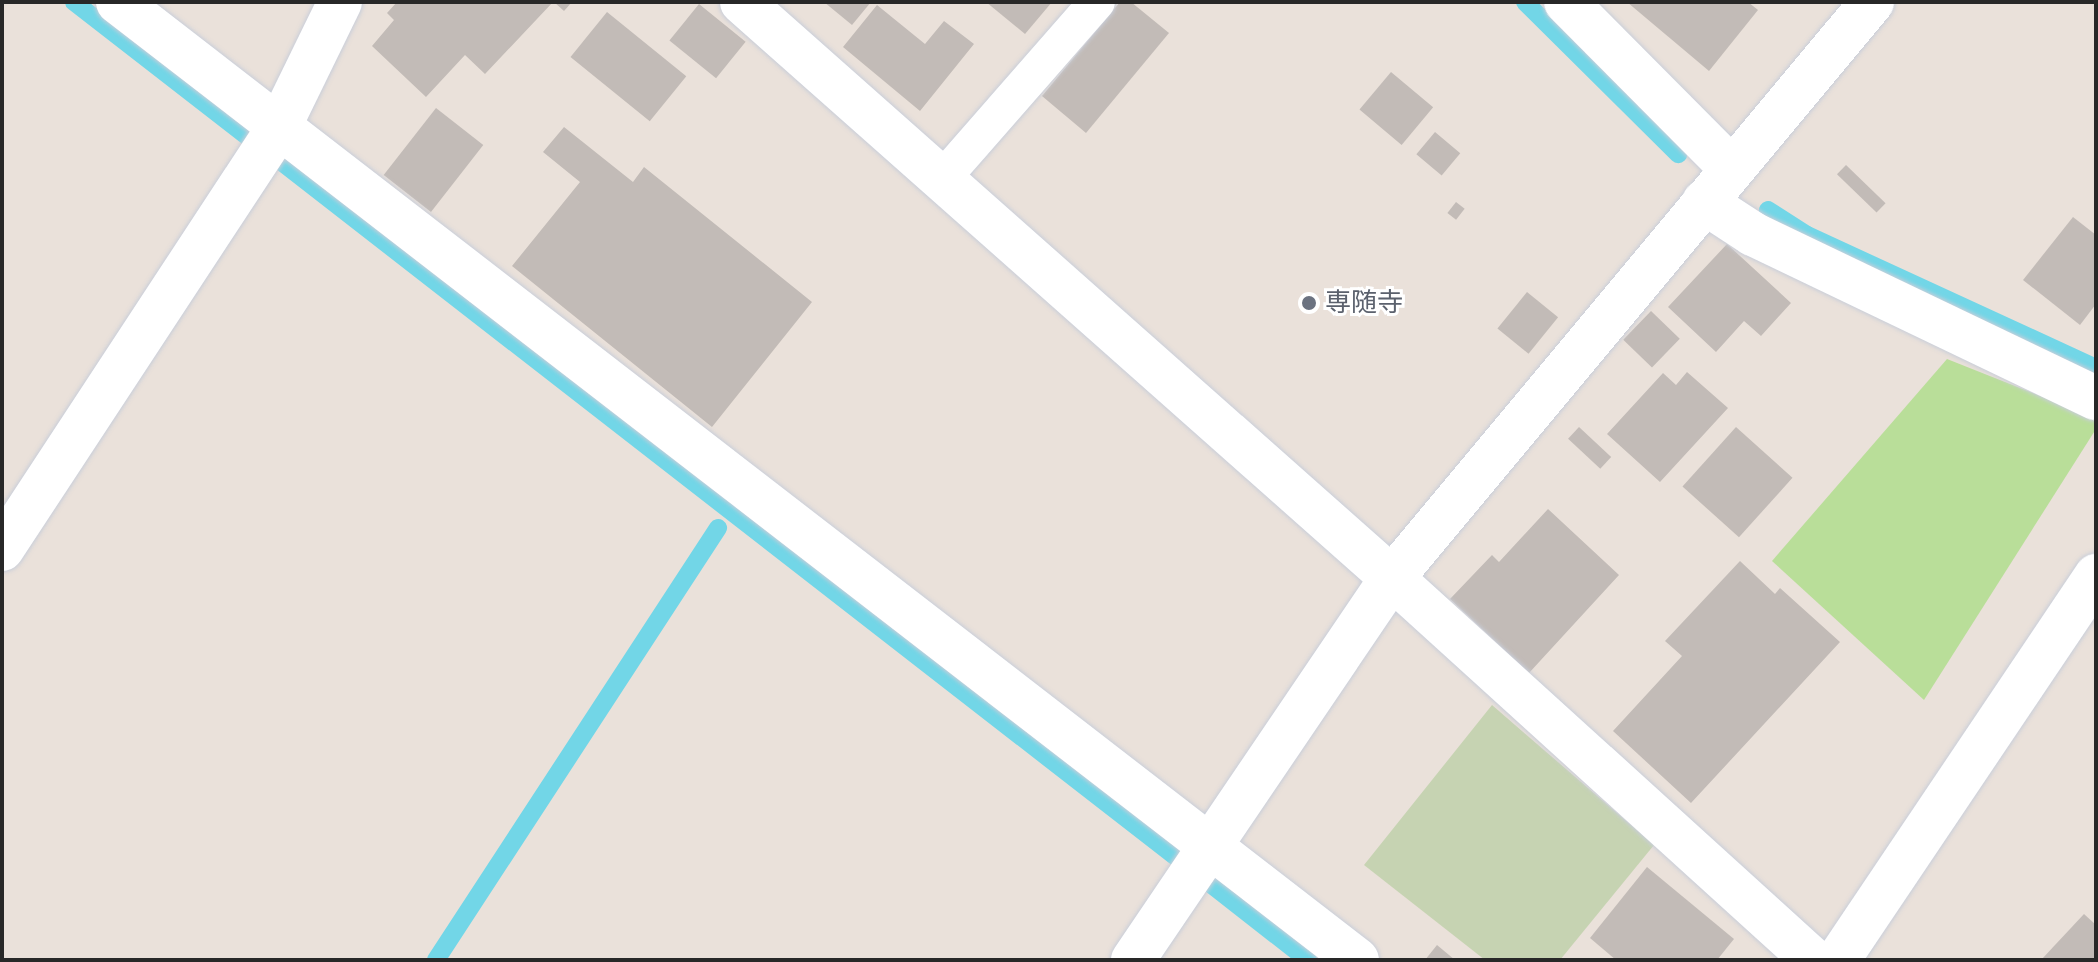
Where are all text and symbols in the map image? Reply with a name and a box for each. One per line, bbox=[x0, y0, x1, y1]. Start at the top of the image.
place label: 専随寺 bbox=[1325, 287, 1403, 319]
marker: 専随寺 bbox=[1300, 294, 1318, 312]

